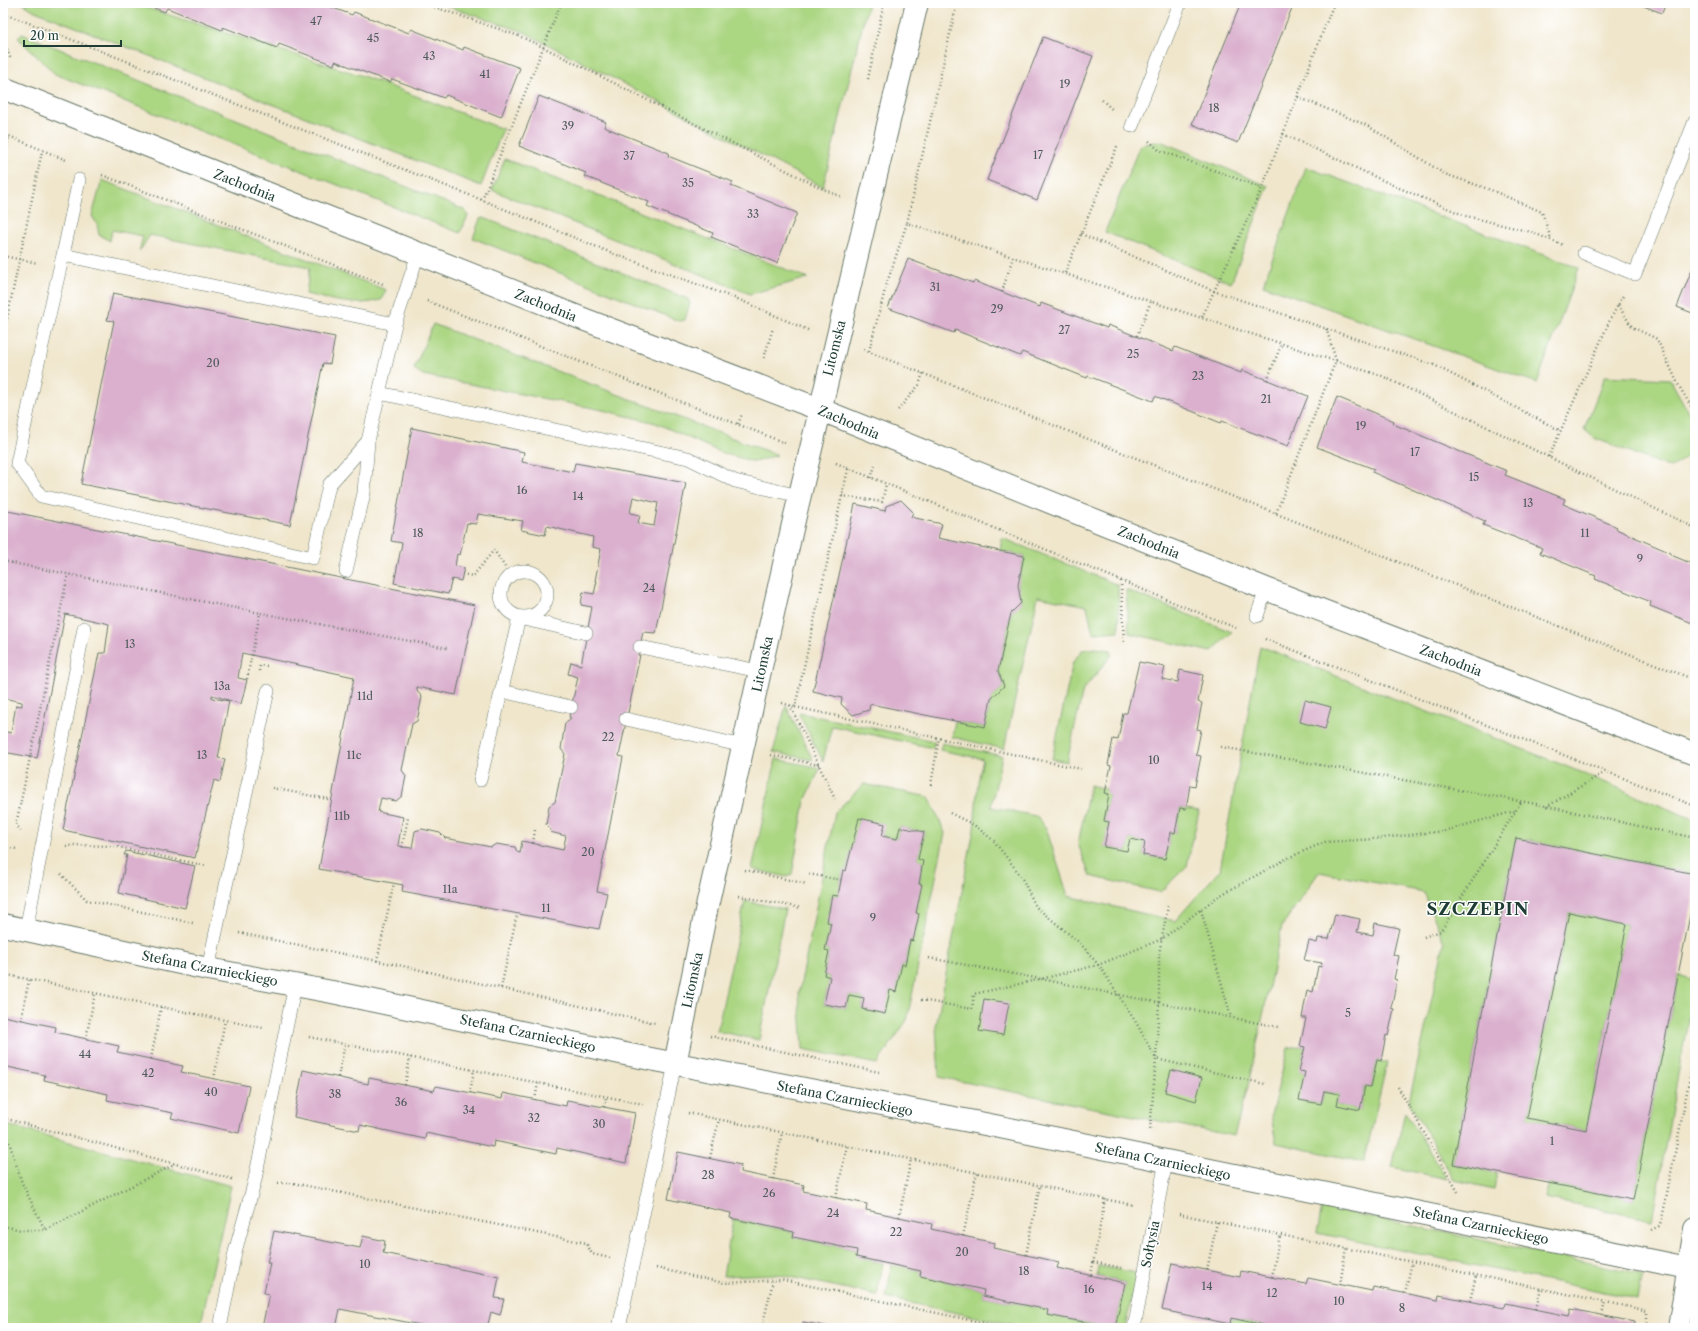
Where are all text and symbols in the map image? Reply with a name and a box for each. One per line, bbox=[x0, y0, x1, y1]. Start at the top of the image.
house number: 47 bbox=[310, 14, 322, 28]
scale bar bbox=[24, 22, 121, 48]
text: 20 m bbox=[30, 28, 59, 43]
house number: 45 bbox=[367, 31, 379, 45]
house number: 43 bbox=[423, 49, 435, 63]
house number: 41 bbox=[480, 67, 491, 81]
house number: 19 bbox=[1059, 77, 1071, 91]
house number: 18 bbox=[1208, 101, 1220, 115]
house number: 39 bbox=[562, 119, 574, 133]
house number: 17 bbox=[1033, 148, 1044, 162]
house number: 37 bbox=[623, 149, 635, 163]
street label: Zachodnia bbox=[212, 165, 278, 205]
house number: 35 bbox=[682, 176, 694, 190]
house number: 33 bbox=[747, 207, 759, 221]
house number: 31 bbox=[930, 280, 941, 294]
street label: Zachodnia bbox=[513, 285, 579, 325]
house number: 29 bbox=[991, 302, 1003, 316]
street label: Litomska bbox=[819, 318, 849, 378]
house number: 27 bbox=[1058, 323, 1070, 337]
house number: 25 bbox=[1127, 347, 1139, 361]
house number: 20 bbox=[206, 356, 220, 370]
house number: 23 bbox=[1192, 369, 1204, 383]
house number: 21 bbox=[1261, 392, 1272, 406]
street label: Zachodnia bbox=[816, 402, 882, 442]
house number: 19 bbox=[1355, 419, 1367, 433]
house number: 17 bbox=[1410, 445, 1421, 459]
house number: 15 bbox=[1469, 470, 1479, 484]
house number: 16 bbox=[516, 483, 528, 497]
house number: 14 bbox=[573, 489, 583, 503]
house number: 13 bbox=[1523, 496, 1533, 510]
street label: Zachodnia bbox=[1116, 522, 1182, 562]
house number: 18 bbox=[412, 526, 424, 540]
house number: 11 bbox=[1580, 526, 1590, 540]
house number: 9 bbox=[1637, 552, 1643, 566]
house number: 24 bbox=[643, 581, 655, 595]
street label: Litomska bbox=[748, 634, 776, 694]
house number: 13 bbox=[125, 637, 135, 651]
street label: Zachodnia bbox=[1418, 641, 1485, 679]
house number: 13a bbox=[214, 679, 230, 693]
house number: 11d bbox=[357, 689, 373, 703]
house number: 22 bbox=[602, 730, 614, 744]
house number: 13 bbox=[197, 748, 207, 762]
house number: 11c bbox=[346, 748, 362, 762]
house number: 10 bbox=[1148, 753, 1160, 767]
house number: 11b bbox=[334, 809, 350, 823]
house number: 20 bbox=[581, 845, 595, 859]
house number: 11a bbox=[442, 882, 458, 896]
district label: SZCZEPIN bbox=[1427, 899, 1529, 919]
house number: 11 bbox=[541, 901, 551, 915]
house number: 9 bbox=[870, 911, 876, 925]
street label: Stefana Czarnieckiego bbox=[141, 947, 279, 989]
street label: Litomska bbox=[678, 950, 706, 1010]
house number: 5 bbox=[1345, 1006, 1351, 1020]
street label: Stefana Czarnieckiego bbox=[459, 1011, 597, 1055]
house number: 44 bbox=[79, 1047, 91, 1061]
house number: 42 bbox=[142, 1066, 154, 1080]
street label: Stefana Czarnieckiego bbox=[776, 1077, 914, 1119]
house number: 40 bbox=[204, 1085, 218, 1099]
house number: 38 bbox=[329, 1087, 341, 1101]
house number: 36 bbox=[395, 1095, 408, 1109]
house number: 34 bbox=[463, 1103, 475, 1117]
house number: 32 bbox=[528, 1111, 540, 1125]
house number: 30 bbox=[592, 1117, 606, 1131]
house number: 1 bbox=[1550, 1134, 1555, 1148]
street label: Stefana Czarnieckiego bbox=[1094, 1139, 1232, 1183]
house number: 28 bbox=[702, 1168, 714, 1182]
house number: 26 bbox=[763, 1186, 776, 1200]
street label: Stefana Czarnieckiego bbox=[1412, 1203, 1550, 1247]
house number: 24 bbox=[827, 1206, 839, 1220]
street label: Sołtysia bbox=[1138, 1219, 1162, 1269]
house number: 22 bbox=[890, 1225, 902, 1239]
house number: 20 bbox=[955, 1245, 969, 1259]
house number: 10 bbox=[359, 1257, 371, 1271]
house number: 18 bbox=[1018, 1264, 1030, 1278]
house number: 14 bbox=[1202, 1279, 1212, 1293]
house number: 16 bbox=[1083, 1282, 1095, 1296]
house number: 12 bbox=[1267, 1286, 1277, 1300]
house number: 10 bbox=[1333, 1294, 1345, 1308]
house number: 8 bbox=[1399, 1301, 1405, 1315]

